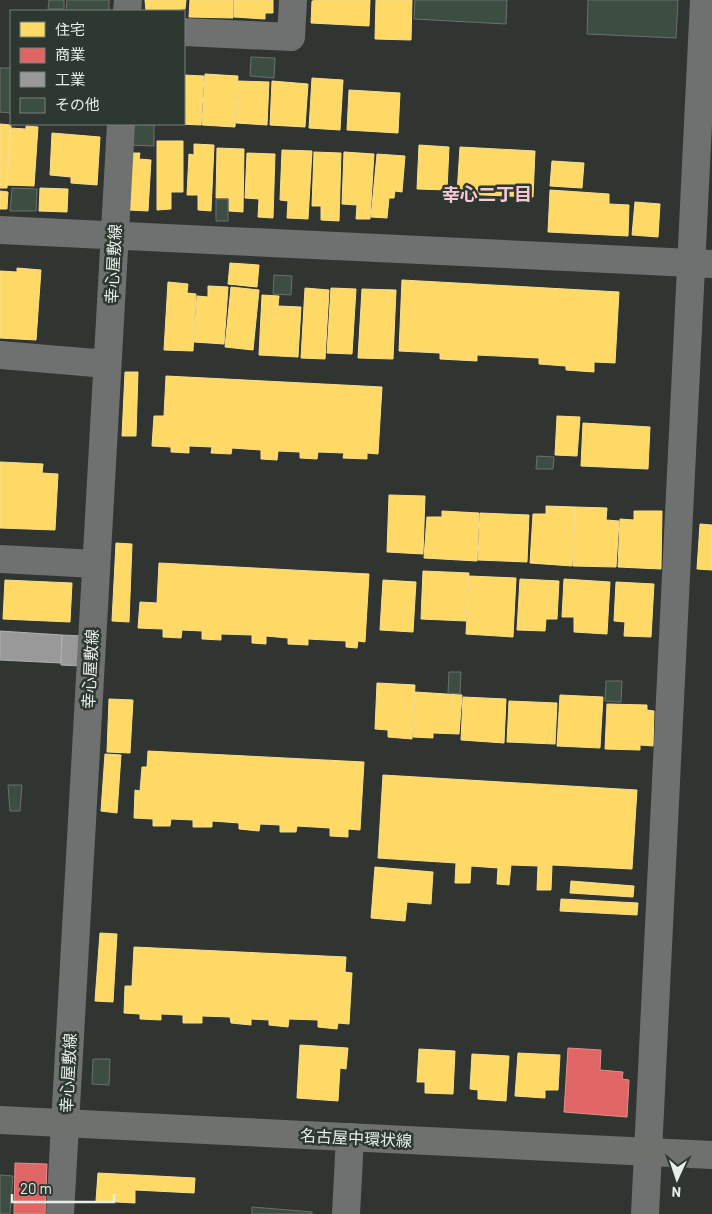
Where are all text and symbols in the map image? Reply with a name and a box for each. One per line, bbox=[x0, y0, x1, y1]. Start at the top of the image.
legend bbox=[10, 10, 185, 125]
text: 住宅 bbox=[55, 20, 85, 38]
text: 商業 bbox=[55, 45, 85, 63]
text: 工業 bbox=[55, 70, 85, 88]
text: その他 bbox=[55, 95, 100, 113]
district label: 幸心二丁目 bbox=[442, 183, 532, 205]
street label: 幸心屋敷線 bbox=[101, 224, 124, 304]
street label: 幸心屋敷線 bbox=[78, 629, 101, 709]
street label: 幸心屋敷線 bbox=[56, 1033, 79, 1113]
street label: 名古屋中環状線 bbox=[300, 1125, 412, 1150]
north arrow bbox=[652, 1154, 702, 1204]
scale bar bbox=[12, 1172, 115, 1204]
text: 20 m bbox=[20, 1179, 52, 1197]
text: N bbox=[671, 1184, 681, 1201]

